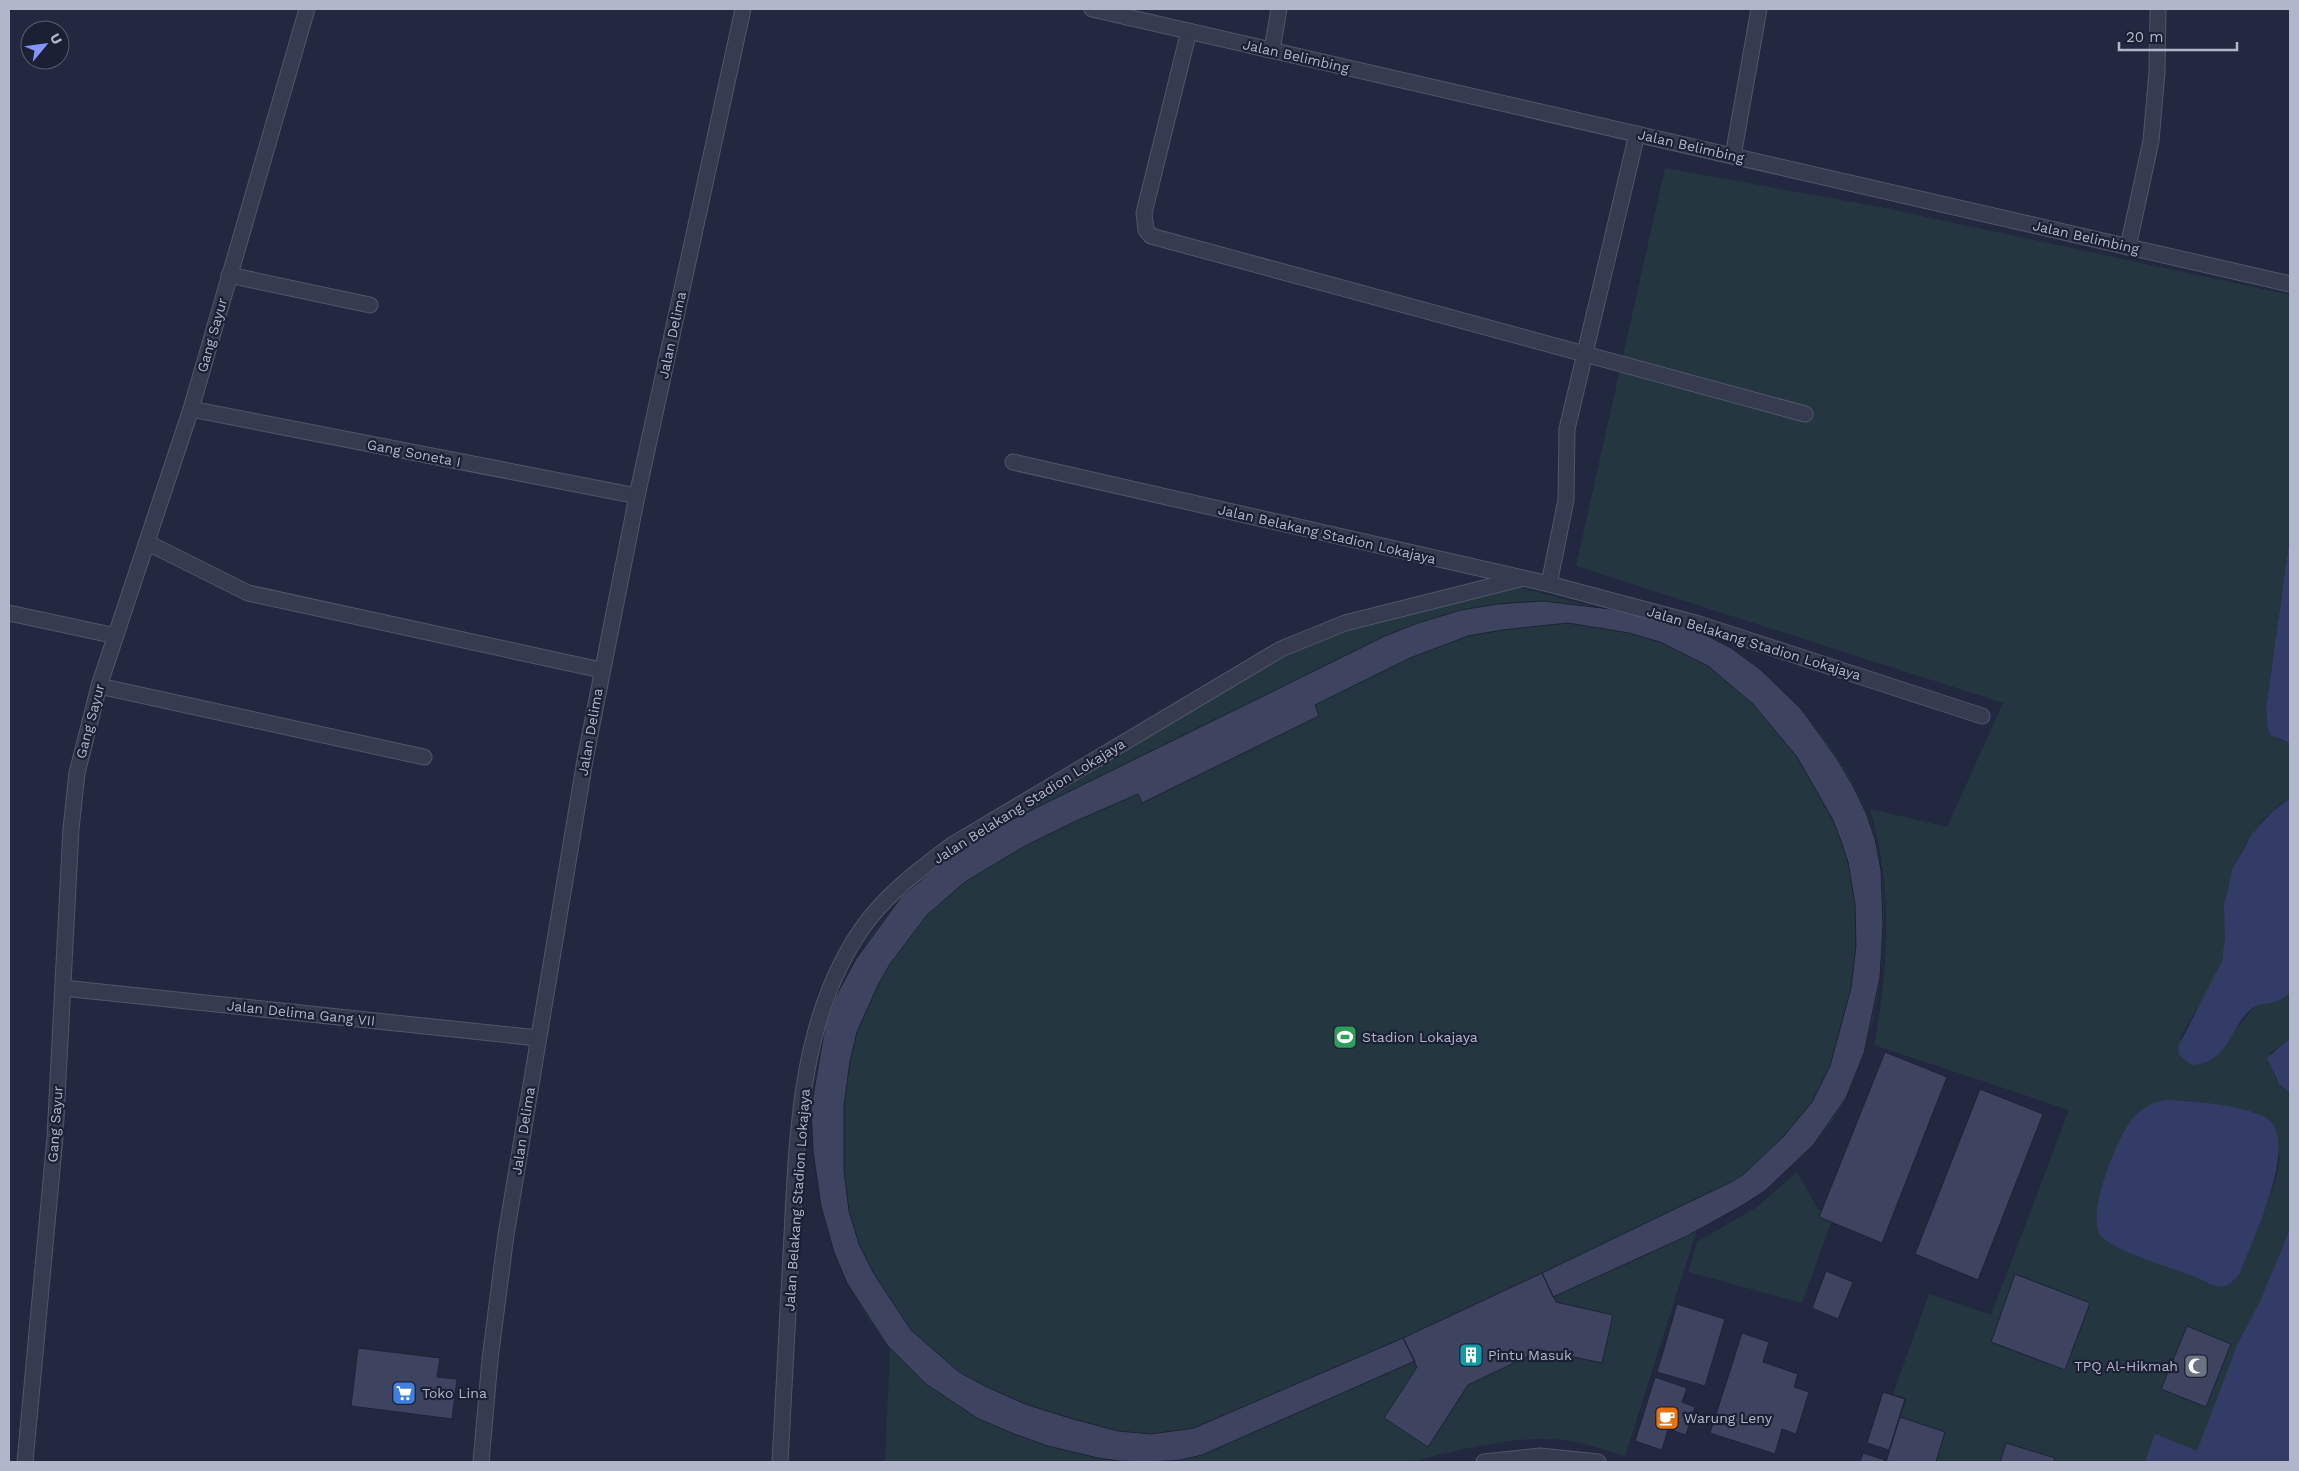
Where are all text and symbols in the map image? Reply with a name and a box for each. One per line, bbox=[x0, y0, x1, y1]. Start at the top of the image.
north arrow bbox=[20, 20, 70, 70]
scale bar bbox=[2119, 20, 2236, 52]
text: 20 m bbox=[2126, 28, 2164, 46]
text: U bbox=[47, 30, 66, 47]
street label: Jalan Belimbing bbox=[1241, 36, 1351, 76]
street label: Jalan Belimbing bbox=[1636, 126, 1746, 166]
street label: Jalan Belimbing bbox=[2031, 217, 2141, 257]
street label: Jalan Delima bbox=[655, 290, 689, 380]
street label: Gang Sayur bbox=[194, 296, 230, 374]
street label: Gang Soneta I bbox=[366, 436, 462, 470]
street label: Jalan Belakang Stadion Lokajaya bbox=[1217, 501, 1437, 567]
street label: Jalan Belakang Stadion Lokajaya bbox=[1645, 603, 1863, 683]
street label: Gang Sayur bbox=[72, 682, 108, 760]
street label: Jalan Delima bbox=[574, 687, 606, 777]
street label: Jalan Belakang Stadion Lokajaya bbox=[930, 735, 1128, 867]
street label: Jalan Delima Gang VII bbox=[226, 997, 376, 1029]
sports icon: Stadion Lokajaya bbox=[1332, 1024, 1358, 1050]
place label: Stadion Lokajaya bbox=[1362, 1029, 1478, 1045]
street label: Gang Sayur bbox=[44, 1085, 66, 1163]
street label: Jalan Delima bbox=[508, 1086, 538, 1176]
street label: Jalan Belakang Stadion Lokajaya bbox=[781, 1088, 813, 1312]
building icon: Pintu Masuk bbox=[1458, 1342, 1484, 1368]
place label: Pintu Masuk bbox=[1488, 1347, 1572, 1363]
mosque icon: TPQ Al-Hikmah bbox=[2183, 1353, 2209, 1379]
place label: TPQ Al-Hikmah bbox=[2074, 1358, 2178, 1374]
supermarket icon: Toko Lina bbox=[391, 1380, 417, 1406]
place label: Toko Lina bbox=[422, 1385, 487, 1401]
cafe icon: Warung Leny bbox=[1654, 1405, 1680, 1431]
place label: Warung Leny bbox=[1684, 1410, 1773, 1426]

